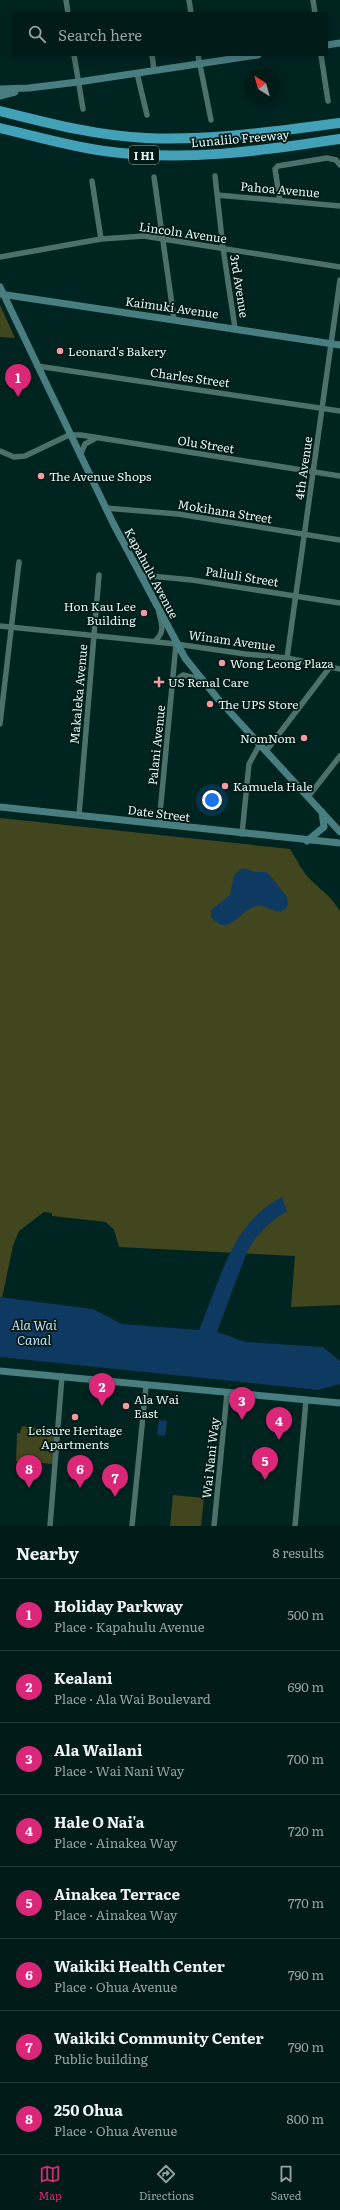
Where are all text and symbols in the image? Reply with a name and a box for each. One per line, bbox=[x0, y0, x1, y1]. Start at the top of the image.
search box bbox=[12, 12, 328, 56]
icon: search bbox=[26, 23, 48, 45]
text: Search here bbox=[58, 23, 142, 46]
north arrow bbox=[244, 68, 280, 104]
street label: Lunalilo Freeway bbox=[190, 125, 290, 151]
road number: I H1 bbox=[129, 146, 159, 164]
street label: Pahoa Avenue bbox=[240, 177, 320, 201]
street label: Lincoln Avenue bbox=[138, 217, 228, 247]
street label: 3rd Avenue bbox=[226, 253, 254, 319]
street label: Kaimuki Avenue bbox=[124, 292, 220, 322]
place label: Leonard's Bakery bbox=[68, 342, 167, 360]
marker: Leonard's Bakery bbox=[55, 346, 65, 356]
street label: Charles Street bbox=[149, 363, 231, 392]
pin: 1 bbox=[5, 364, 31, 397]
street label: Olu Street bbox=[176, 431, 236, 457]
street label: 4th Avenue bbox=[290, 435, 316, 501]
place label: The Avenue Shops bbox=[49, 467, 152, 485]
marker: The Avenue Shops bbox=[36, 471, 46, 481]
street label: Mokihana Street bbox=[176, 495, 274, 527]
street label: Kapahulu Avenue bbox=[121, 524, 183, 622]
street label: Paliuli Street bbox=[204, 561, 280, 591]
place label: Hon Kau Lee Building bbox=[64, 597, 136, 629]
marker: Hon Kau Lee Building bbox=[139, 608, 149, 618]
street label: Winam Avenue bbox=[188, 625, 276, 655]
street label: Makaleka Avenue bbox=[65, 643, 91, 745]
place label: Wong Leong Plaza bbox=[230, 654, 334, 672]
marker: Wong Leong Plaza bbox=[217, 658, 227, 668]
place label: US Renal Care bbox=[168, 673, 249, 691]
marker: US Renal Care bbox=[153, 676, 165, 688]
place label: The UPS Store bbox=[218, 695, 298, 713]
marker: The UPS Store bbox=[205, 699, 215, 709]
street label: Palani Avenue bbox=[143, 704, 169, 786]
place label: NomNom bbox=[240, 729, 296, 747]
marker: NomNom bbox=[299, 733, 309, 743]
place label: Kamuela Hale bbox=[233, 777, 313, 795]
marker: Kamuela Hale bbox=[220, 781, 230, 791]
your location bbox=[202, 790, 222, 810]
street label: Date Street bbox=[127, 800, 192, 826]
water label: Ala Wai Canal bbox=[11, 1315, 57, 1349]
pin: 2 bbox=[89, 1373, 115, 1406]
pin: 3 bbox=[229, 1387, 255, 1420]
place label: Ala Wai East bbox=[134, 1390, 179, 1422]
marker: Ala Wai East bbox=[121, 1401, 131, 1411]
pin: 4 bbox=[266, 1407, 292, 1440]
marker: Leisure Heritage Apartments bbox=[70, 1412, 80, 1422]
street label: Wai Nani Way bbox=[197, 1416, 223, 1499]
place label: Leisure Heritage Apartments bbox=[28, 1421, 122, 1453]
pin: 5 bbox=[252, 1447, 278, 1480]
pin: 8 bbox=[16, 1455, 42, 1488]
pin: 6 bbox=[67, 1455, 93, 1488]
pin: 7 bbox=[102, 1464, 128, 1497]
text: Nearby bbox=[16, 1540, 79, 1565]
text: 8 results bbox=[273, 1543, 324, 1562]
text: Holiday Parkway bbox=[54, 1594, 183, 1617]
text: 1 bbox=[26, 1605, 32, 1624]
text: 500 m bbox=[287, 1605, 324, 1624]
text: Place · Kapahulu Avenue bbox=[54, 1617, 205, 1636]
text: Kealani bbox=[54, 1666, 113, 1689]
text: 2 bbox=[26, 1677, 32, 1696]
text: 690 m bbox=[287, 1677, 324, 1696]
text: Place · Ala Wai Boulevard bbox=[54, 1689, 211, 1708]
text: Ala Wailani bbox=[54, 1738, 142, 1761]
text: 3 bbox=[25, 1749, 33, 1768]
text: 700 m bbox=[287, 1749, 324, 1768]
text: Place · Wai Nani Way bbox=[54, 1761, 184, 1780]
text: Hale O Nai'a bbox=[54, 1810, 144, 1833]
text: 4 bbox=[25, 1821, 33, 1840]
text: 720 m bbox=[288, 1821, 324, 1840]
text: Place · Ainakea Way bbox=[54, 1833, 177, 1852]
text: Ainakea Terrace bbox=[54, 1882, 180, 1905]
text: 5 bbox=[25, 1893, 33, 1912]
text: 770 m bbox=[288, 1893, 324, 1912]
text: Place · Ainakea Way bbox=[54, 1905, 177, 1924]
text: Waikiki Health Center bbox=[54, 1954, 225, 1977]
text: 6 bbox=[25, 1965, 33, 1984]
text: 790 m bbox=[288, 1965, 324, 1984]
text: Place · Ohua Avenue bbox=[54, 1977, 177, 1996]
text: Waikiki Community Center bbox=[54, 2026, 264, 2049]
text: 7 bbox=[25, 2037, 33, 2056]
text: 790 m bbox=[288, 2037, 324, 2056]
text: Public building bbox=[54, 2049, 148, 2068]
text: 250 Ohua bbox=[54, 2098, 123, 2121]
text: 8 bbox=[25, 2109, 33, 2128]
text: 800 m bbox=[287, 2109, 324, 2128]
text: Place · Ohua Avenue bbox=[54, 2121, 177, 2140]
tab: Map bbox=[38, 2163, 62, 2203]
tab: Directions bbox=[139, 2163, 194, 2203]
tab: Saved bbox=[271, 2163, 301, 2203]

